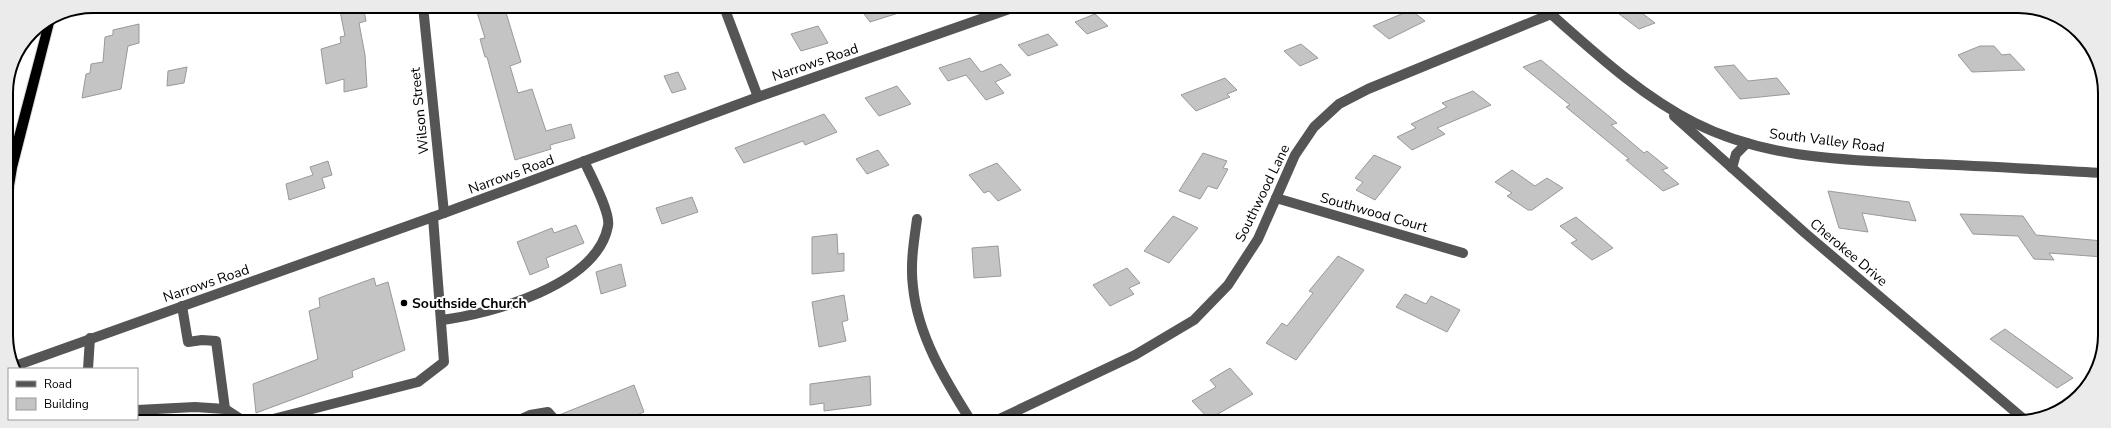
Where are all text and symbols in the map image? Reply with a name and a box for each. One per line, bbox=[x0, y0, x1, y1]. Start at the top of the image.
street label: Narrows Road bbox=[770, 39, 861, 86]
street label: Wilson Street bbox=[405, 67, 433, 155]
street label: South Valley Road bbox=[1768, 124, 1886, 157]
street label: Southwood Lane bbox=[1231, 141, 1294, 245]
street label: Narrows Road bbox=[466, 150, 557, 199]
street label: Southwood Court bbox=[1318, 188, 1430, 237]
street label: Cherokee Drive bbox=[1806, 214, 1892, 291]
street label: Narrows Road bbox=[161, 260, 252, 307]
place label: Southside Church bbox=[412, 294, 527, 313]
marker: Southside Church bbox=[399, 298, 409, 308]
legend bbox=[8, 368, 138, 420]
text: Road bbox=[44, 376, 72, 392]
text: Building bbox=[44, 396, 89, 412]

